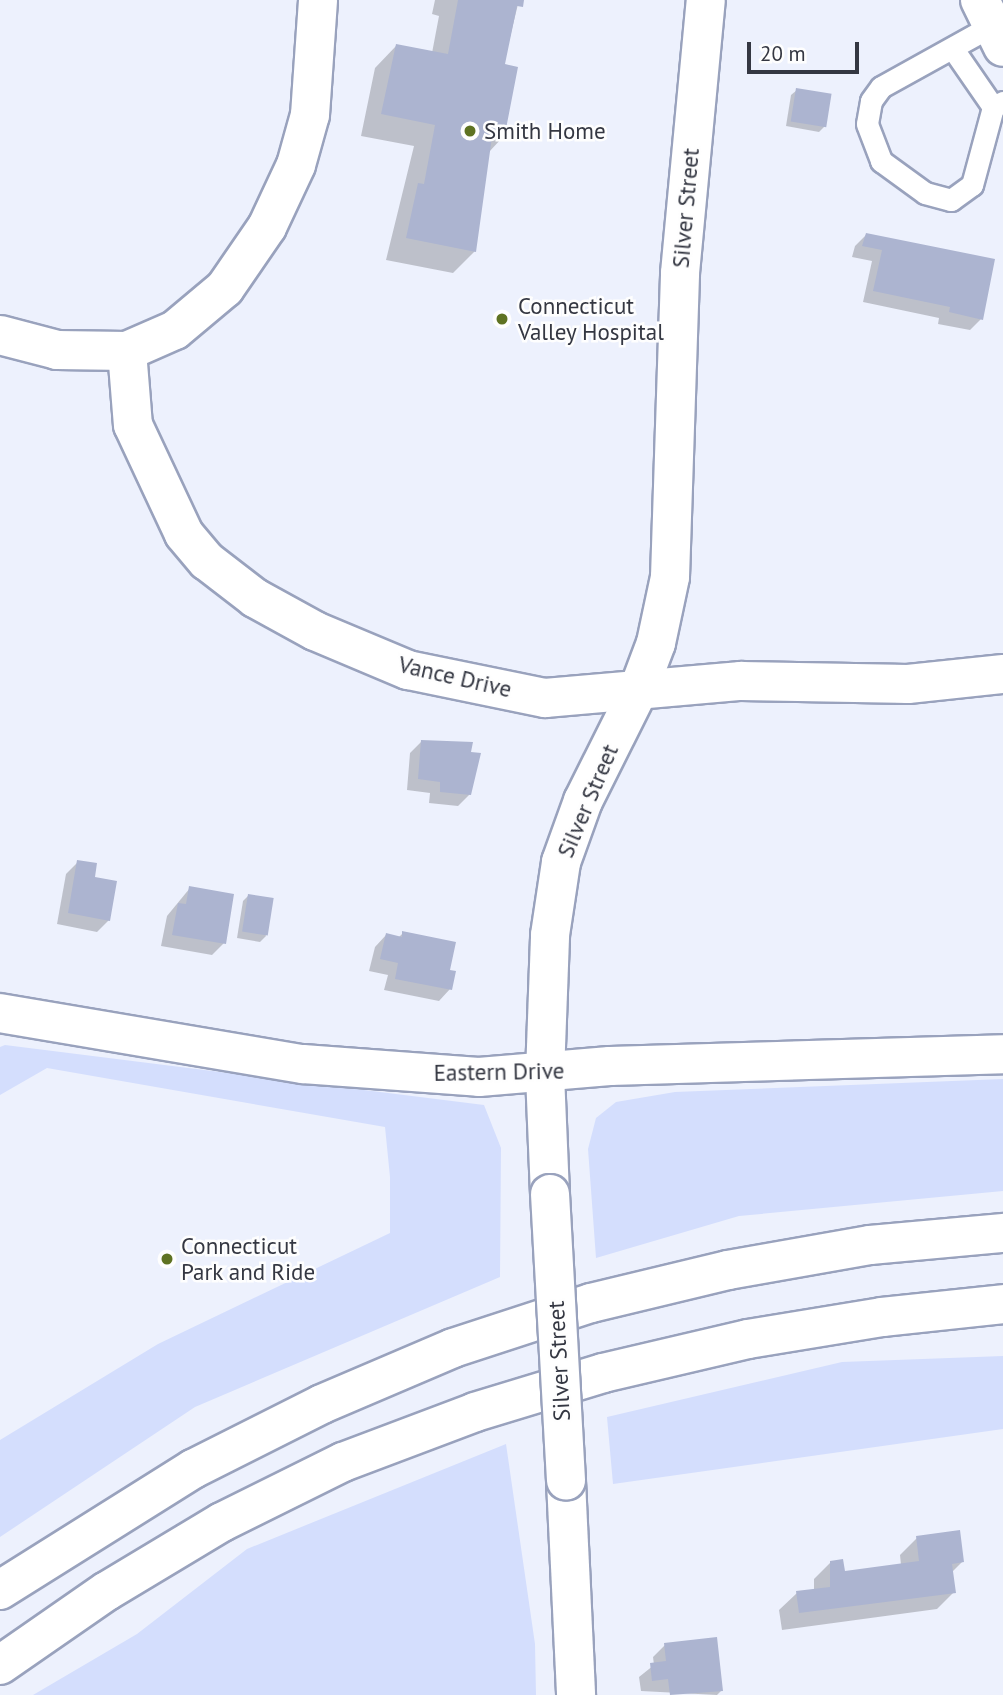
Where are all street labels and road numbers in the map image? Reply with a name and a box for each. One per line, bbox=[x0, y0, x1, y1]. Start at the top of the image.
street label: Silver Street bbox=[667, 147, 705, 269]
street label: Vance Drive bbox=[396, 651, 514, 703]
street label: Silver Street bbox=[552, 740, 624, 862]
street label: Eastern Drive bbox=[433, 1057, 565, 1087]
street label: Silver Street bbox=[542, 1300, 576, 1422]

